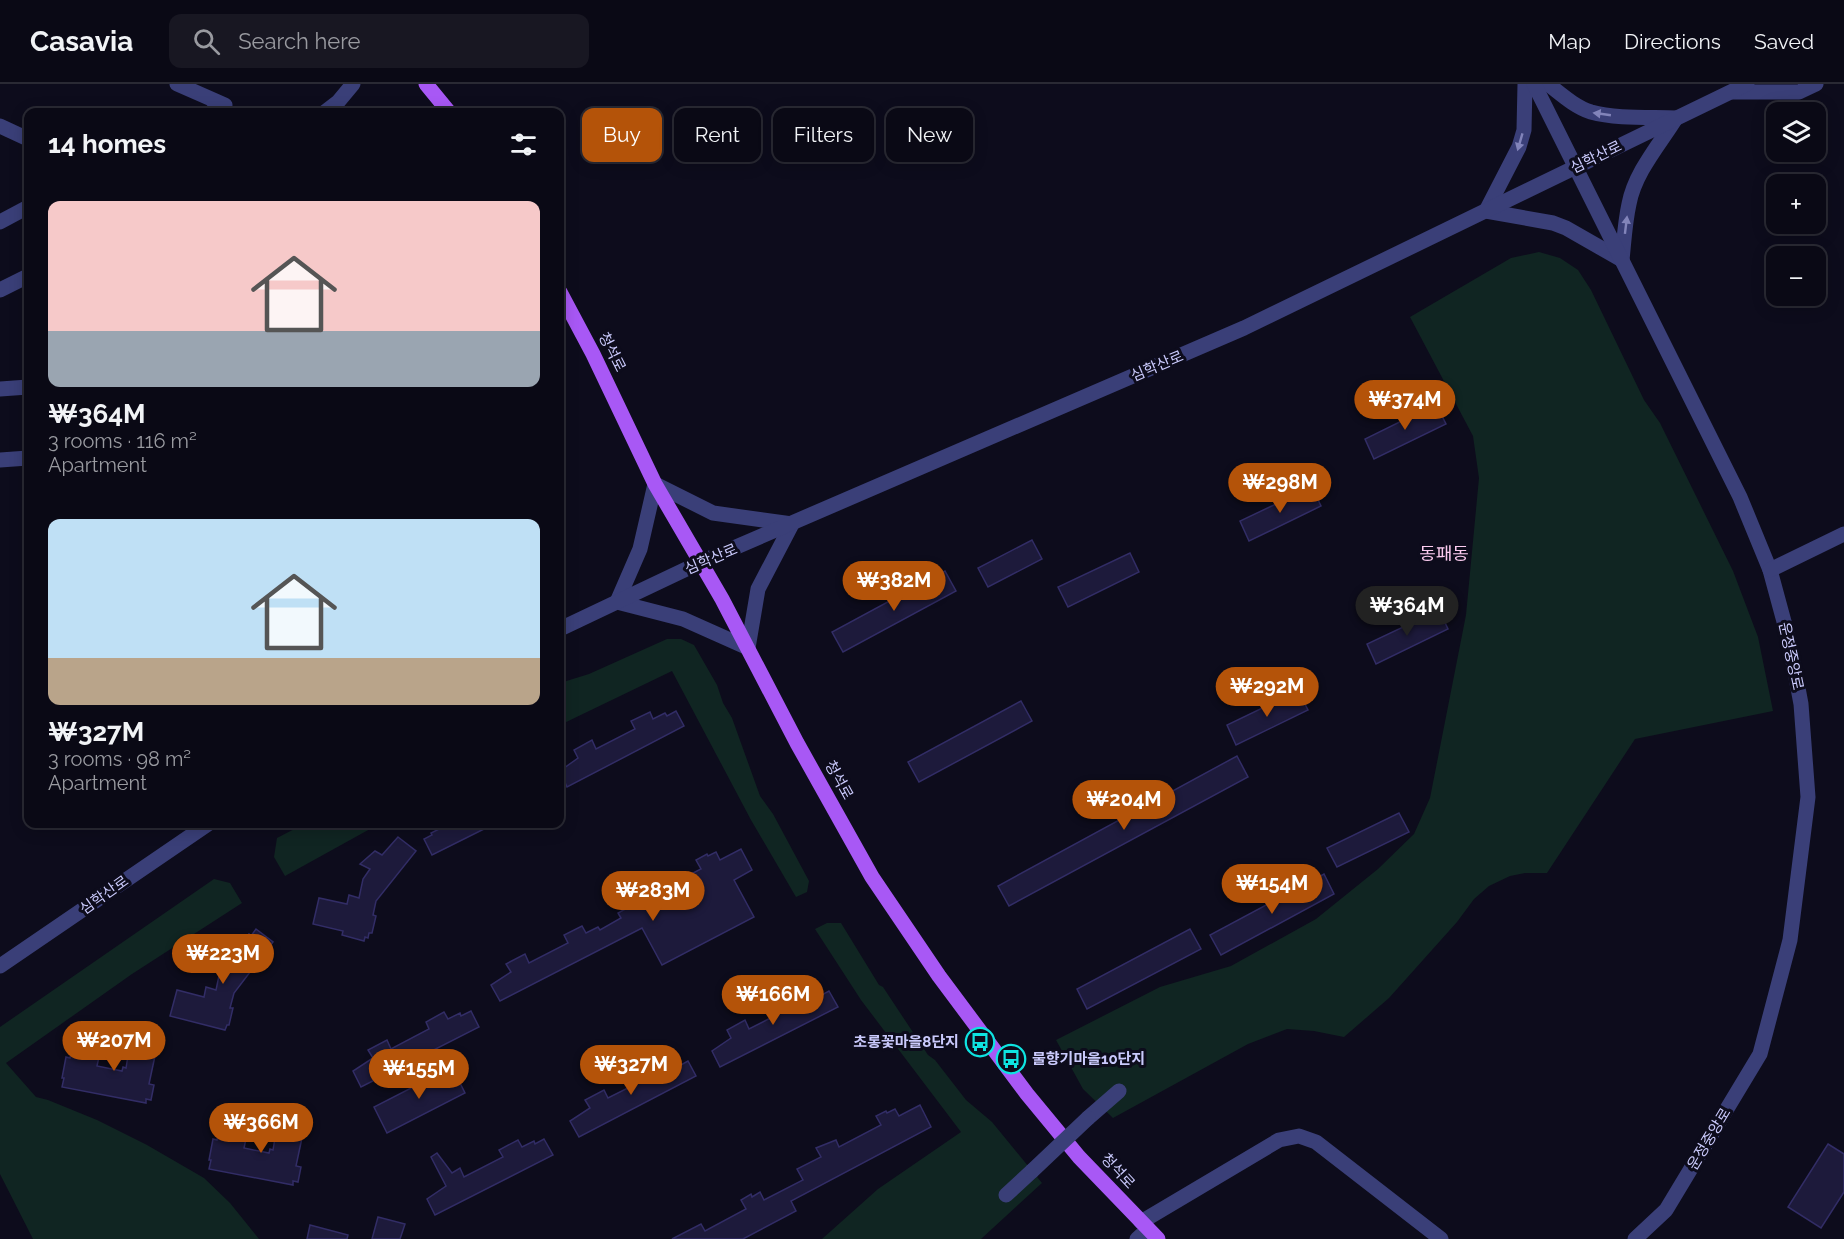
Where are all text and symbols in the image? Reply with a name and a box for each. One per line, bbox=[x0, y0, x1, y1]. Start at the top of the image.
search box bbox=[169, 14, 589, 68]
text: Casavia bbox=[30, 25, 133, 58]
icon: search bbox=[190, 25, 223, 58]
text: Search here bbox=[238, 28, 360, 54]
text: Map bbox=[1548, 29, 1591, 54]
text: Directions bbox=[1624, 29, 1721, 54]
text: Saved bbox=[1754, 29, 1814, 54]
map controls bbox=[1766, 102, 1826, 306]
button: layers bbox=[1766, 102, 1826, 162]
chip: Buy bbox=[582, 108, 662, 162]
chip: Rent bbox=[674, 108, 761, 162]
chip: Filters bbox=[773, 108, 874, 162]
chip: New bbox=[886, 108, 973, 162]
one-way arrow bbox=[1593, 109, 1612, 118]
icon: filters bbox=[507, 128, 540, 161]
text: 14 homes bbox=[48, 129, 166, 159]
one-way arrow bbox=[1515, 133, 1524, 151]
street label: 심학산로 bbox=[1567, 137, 1625, 177]
button: + bbox=[1766, 174, 1826, 234]
one-way arrow bbox=[1621, 216, 1631, 235]
icon: home bbox=[240, 240, 348, 348]
button: − bbox=[1766, 246, 1826, 306]
street label: 청석로 bbox=[595, 329, 629, 375]
street label: 심학산로 bbox=[1128, 347, 1186, 385]
pin: ₩374M bbox=[1363, 380, 1447, 431]
text: ₩374M bbox=[1368, 387, 1442, 411]
text: ₩364M bbox=[48, 399, 146, 429]
text: 3 rooms · 116 m² bbox=[48, 429, 197, 453]
text: Apartment bbox=[48, 453, 147, 477]
pin: ₩298M bbox=[1238, 463, 1322, 514]
text: ₩298M bbox=[1242, 470, 1318, 494]
street label: 심학산로 bbox=[682, 540, 740, 578]
district label: 동패동 bbox=[1419, 543, 1469, 564]
icon: home bbox=[240, 558, 348, 666]
pin: ₩382M bbox=[852, 561, 936, 612]
text: ₩382M bbox=[857, 568, 931, 592]
pin: ₩364M bbox=[1365, 586, 1449, 637]
text: ₩364M bbox=[1369, 593, 1445, 617]
street label: 운정중앙로 bbox=[1775, 620, 1807, 692]
pin: ₩292M bbox=[1225, 667, 1309, 718]
text: ₩292M bbox=[1230, 674, 1304, 698]
text: ₩327M bbox=[48, 717, 144, 747]
text: 3 rooms · 98 m² bbox=[48, 747, 191, 771]
street label: 청석로 bbox=[821, 758, 857, 802]
text: Apartment bbox=[48, 771, 147, 795]
pin: ₩204M bbox=[1082, 780, 1166, 831]
text: ₩204M bbox=[1086, 787, 1162, 811]
pin: ₩154M bbox=[1230, 864, 1314, 915]
pin: ₩283M bbox=[611, 871, 695, 922]
text: ₩154M bbox=[1236, 871, 1308, 895]
street label: 심학산로 bbox=[76, 872, 132, 918]
text: ₩283M bbox=[616, 878, 690, 902]
pin: ₩223M bbox=[181, 934, 265, 985]
text: ₩223M bbox=[186, 941, 260, 965]
pin: ₩166M bbox=[731, 975, 815, 1026]
text: ₩166M bbox=[736, 982, 810, 1006]
pin: ₩207M bbox=[72, 1021, 156, 1072]
bus stop icon: 초롱꽃마을8단지 bbox=[964, 1026, 996, 1058]
text: ₩207M bbox=[76, 1028, 152, 1052]
place label: 초롱꽃마을8단지 bbox=[853, 1033, 959, 1051]
bus stop icon: 물향기마을10단지 bbox=[995, 1043, 1027, 1075]
pin: ₩327M bbox=[589, 1045, 673, 1096]
pin: ₩155M bbox=[377, 1049, 461, 1100]
place label: 물향기마을10단지 bbox=[1032, 1050, 1145, 1068]
text: ₩327M bbox=[594, 1052, 668, 1076]
text: ₩155M bbox=[383, 1056, 455, 1080]
pin: ₩366M bbox=[219, 1103, 303, 1154]
street label: 운정중앙로 bbox=[1684, 1105, 1734, 1173]
text: ₩366M bbox=[223, 1110, 299, 1134]
street label: 청석로 bbox=[1097, 1150, 1139, 1192]

